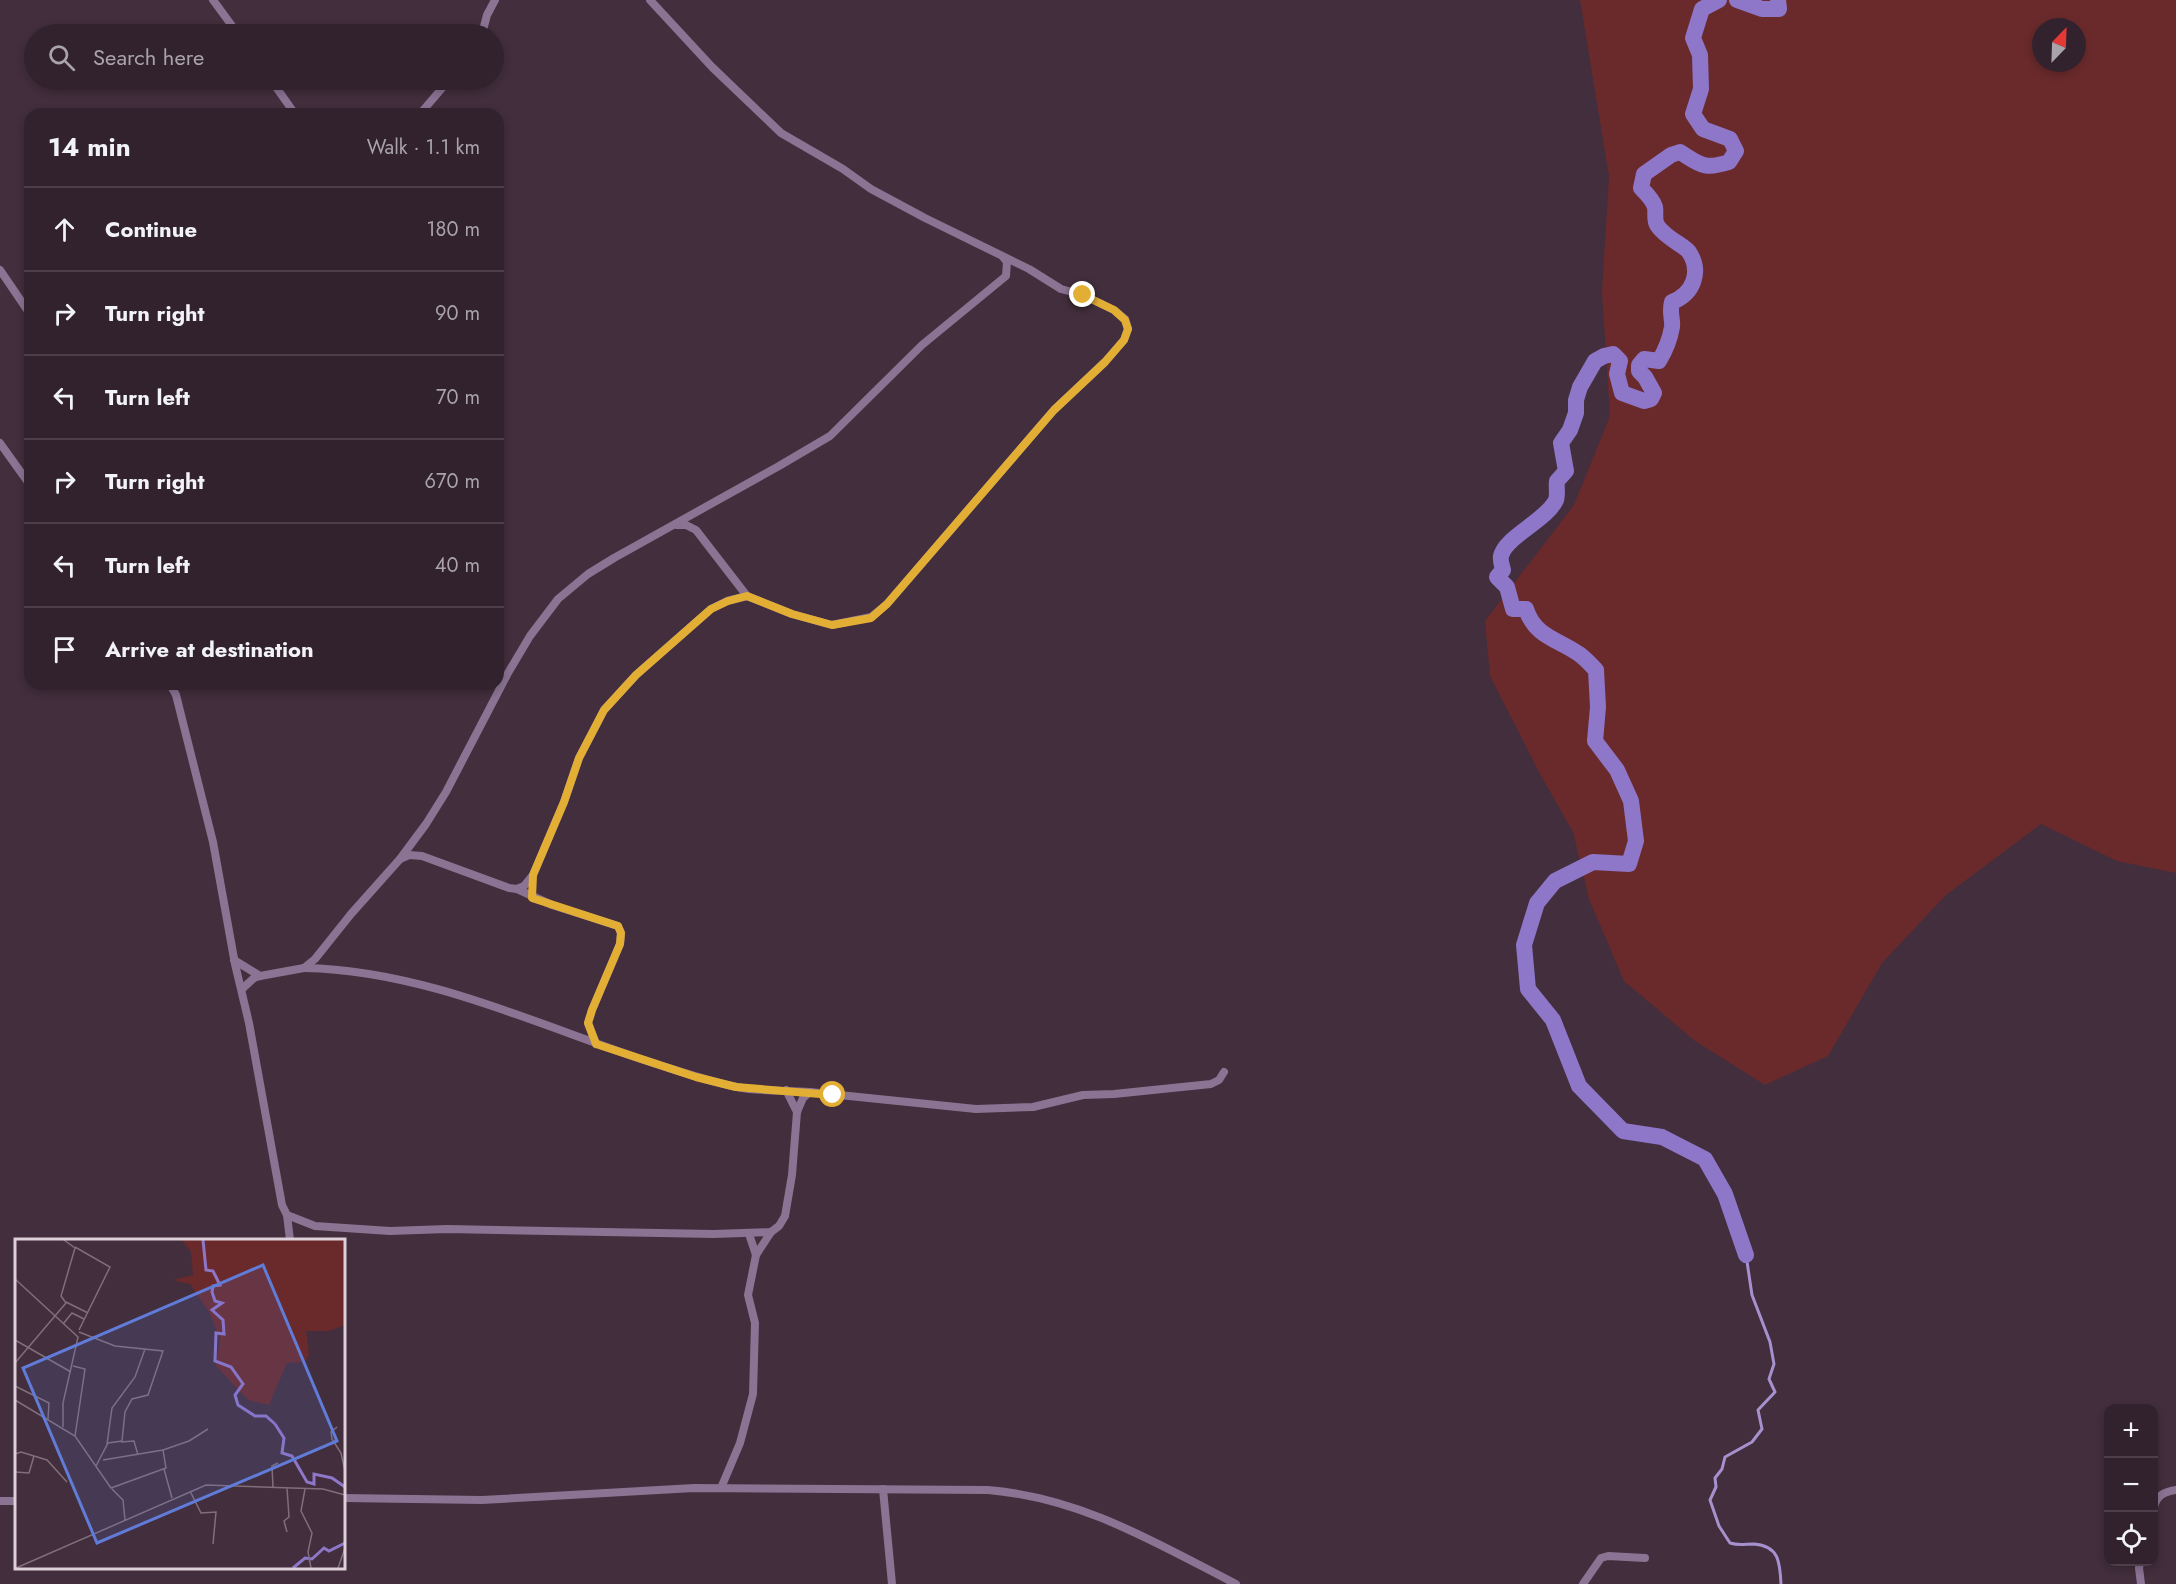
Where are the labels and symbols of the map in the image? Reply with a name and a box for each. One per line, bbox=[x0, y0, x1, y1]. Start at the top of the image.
north arrow bbox=[2032, 18, 2086, 72]
route end bbox=[1069, 281, 1095, 307]
route start bbox=[819, 1081, 845, 1107]
inset map bbox=[15, 1239, 345, 1569]

